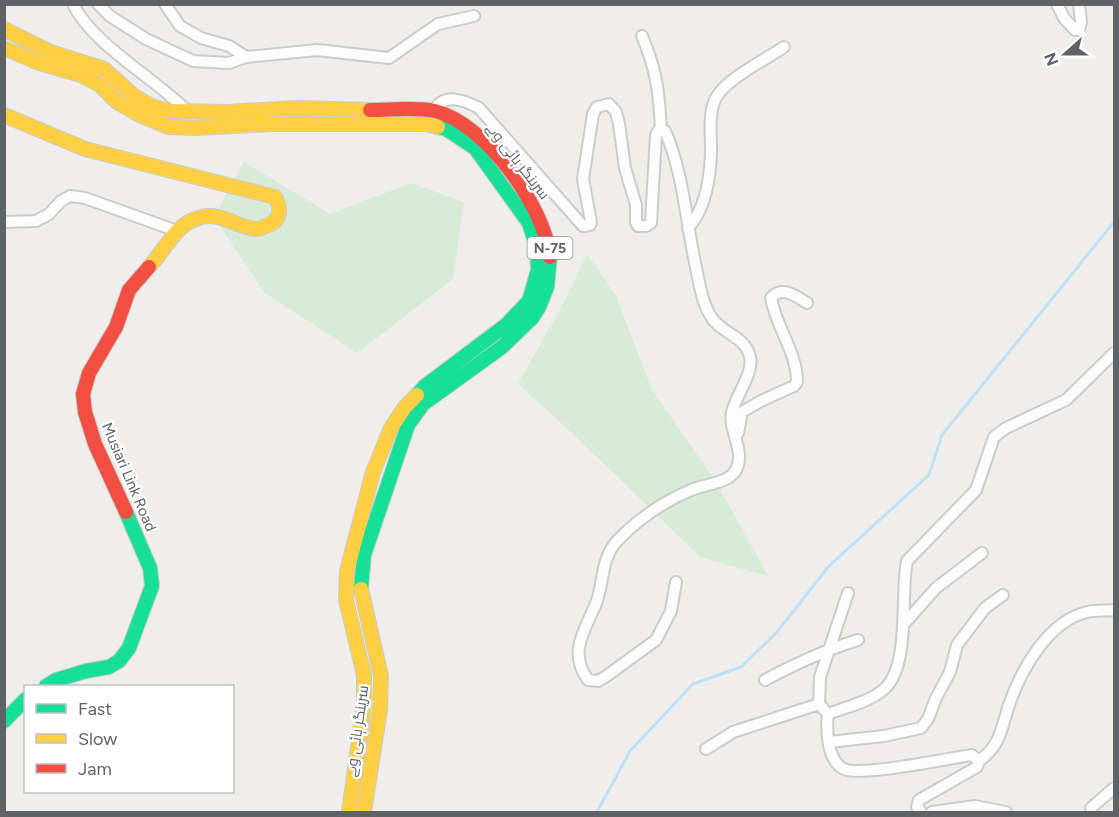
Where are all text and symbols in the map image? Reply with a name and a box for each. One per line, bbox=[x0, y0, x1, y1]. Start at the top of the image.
north arrow bbox=[1035, 24, 1095, 84]
text: N bbox=[1040, 50, 1063, 68]
street label: سرینگر ہائی وے bbox=[482, 119, 554, 204]
road number: N-75 bbox=[528, 237, 572, 259]
street label: Musiari Link Road bbox=[98, 420, 160, 534]
street label: سرینگر ہائی وے bbox=[342, 684, 373, 778]
legend bbox=[24, 685, 234, 793]
text: Fast bbox=[78, 698, 112, 720]
text: Slow bbox=[78, 728, 117, 750]
text: Jam bbox=[78, 758, 112, 780]

